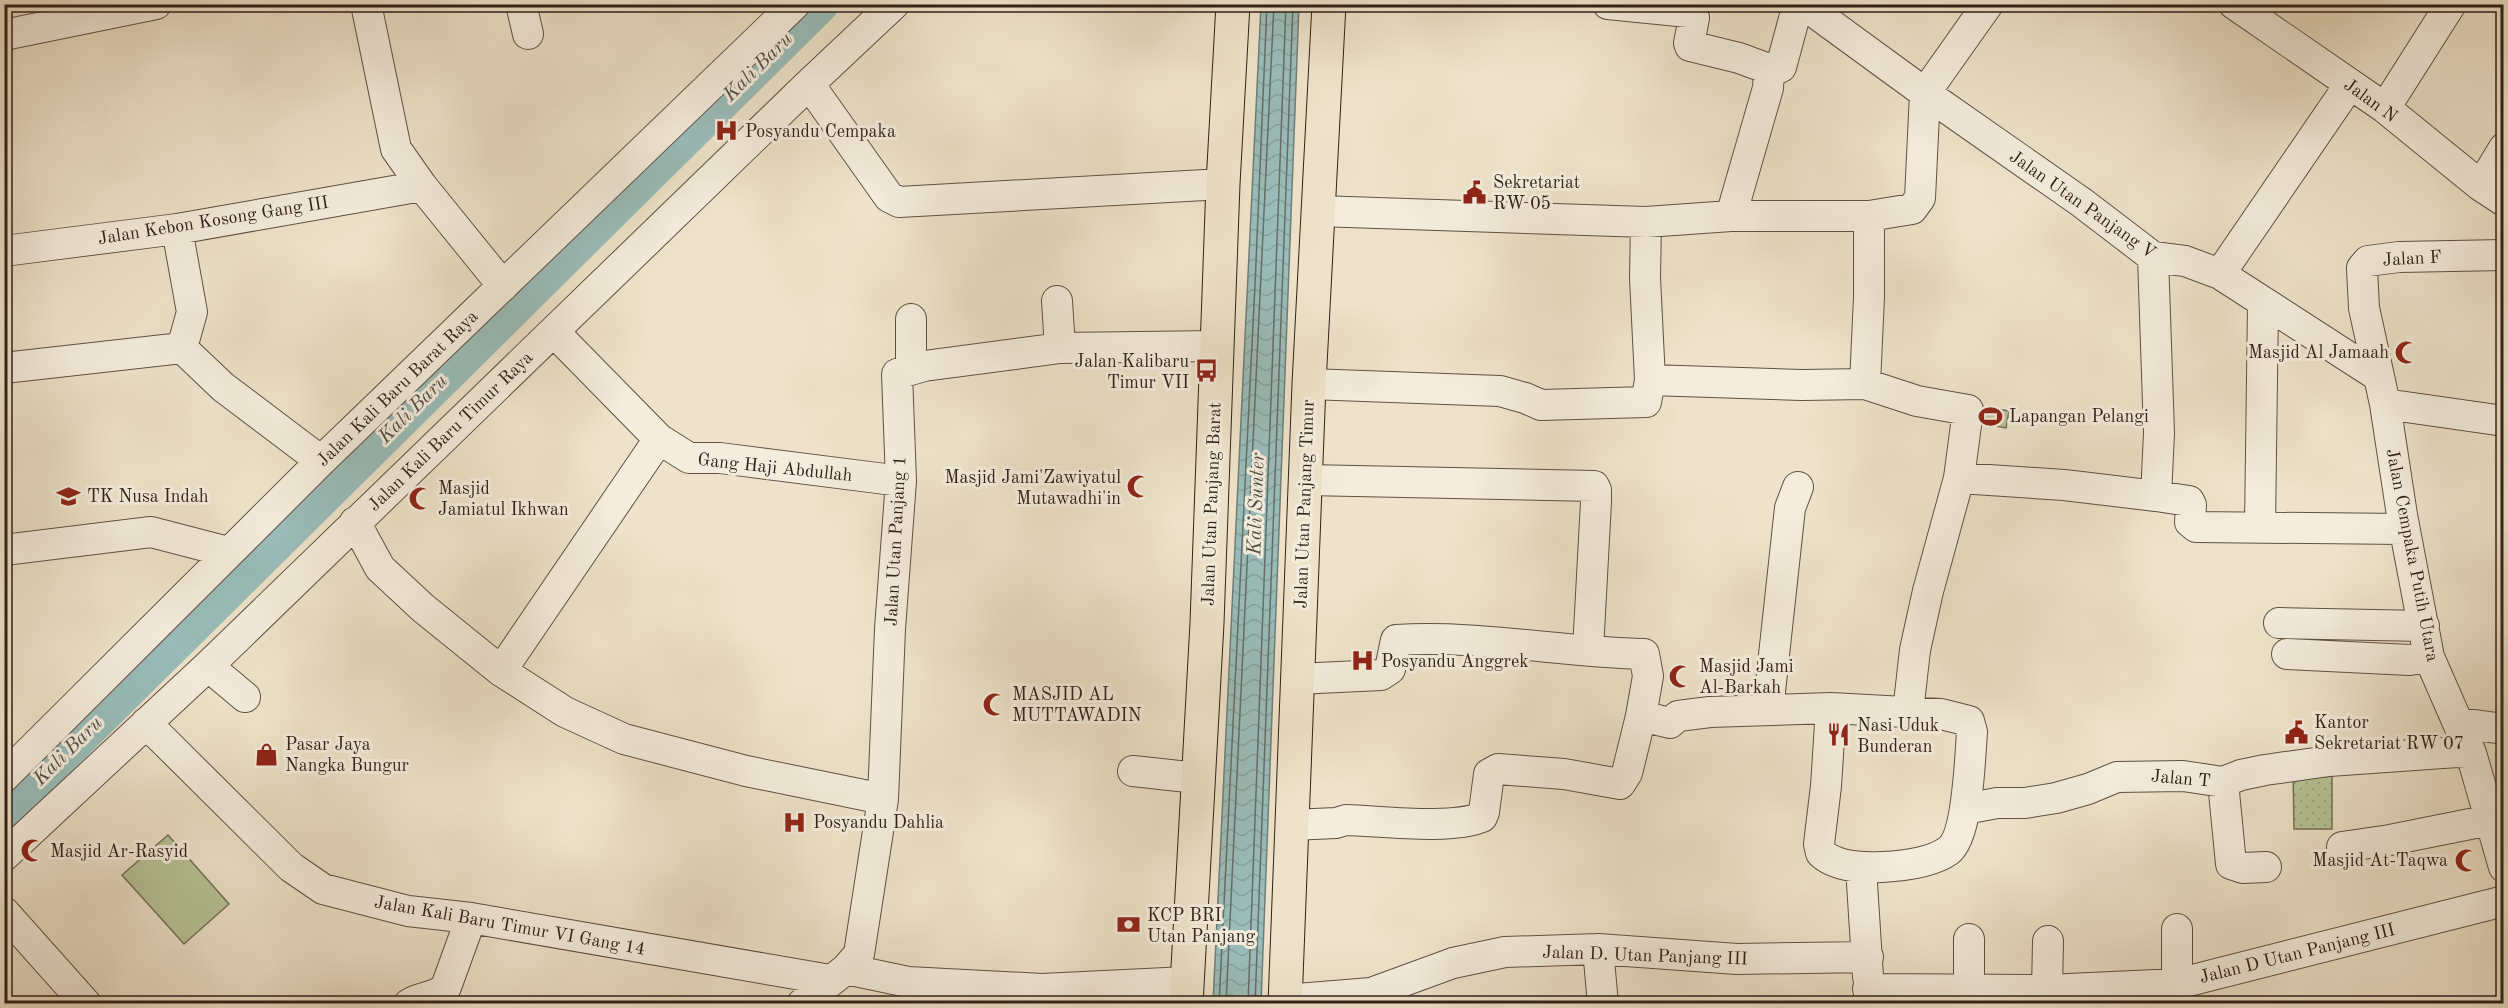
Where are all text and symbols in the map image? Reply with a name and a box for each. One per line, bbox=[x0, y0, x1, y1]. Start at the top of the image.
water label: Kali Baru bbox=[719, 29, 797, 106]
street label: Jalan N bbox=[2340, 76, 2400, 126]
hospital icon: Posyandu Cempaka bbox=[714, 118, 740, 144]
place label: Posyandu Cempaka bbox=[745, 123, 896, 141]
street label: Jalan Utan Panjang V bbox=[2006, 147, 2159, 262]
place label: Sekretariat RW 05 bbox=[1493, 174, 1580, 213]
public building icon: Sekretariat RW 05 bbox=[1462, 179, 1488, 205]
street label: Jalan Kebon Kosong Gang III bbox=[97, 194, 330, 248]
street label: Jalan F bbox=[2382, 248, 2442, 270]
street label: Jalan Kali Baru Barat Raya bbox=[312, 305, 482, 471]
mosque icon: Masjid Al Jamaah bbox=[2394, 339, 2420, 365]
place label: Masjid Al Jamaah bbox=[2248, 344, 2389, 362]
street label: Jalan Kali Baru Timur Raya bbox=[365, 348, 537, 515]
place label: Jalan Kalibaru Timur VII bbox=[1075, 353, 1189, 392]
bus stop icon: Jalan Kalibaru Timur VII bbox=[1194, 358, 1220, 384]
water label: Kali Baru bbox=[372, 368, 452, 448]
street label: Jalan Utan Panjang Timur bbox=[1292, 399, 1318, 609]
street label: Jalan Utan Panjang Barat bbox=[1199, 402, 1225, 606]
sports icon: Lapangan Pelangi bbox=[1978, 403, 2004, 429]
place label: Lapangan Pelangi bbox=[2009, 408, 2149, 426]
street label: Jalan Cempaka Putih Utara bbox=[2383, 447, 2442, 663]
street label: Gang Haji Abdullah bbox=[697, 451, 853, 485]
water label: Kali Sunter bbox=[1245, 452, 1269, 557]
street label: Jalan Utan Panjang 1 bbox=[883, 455, 909, 627]
place label: Masjid Jami'Zawiyatul Mutawadhi'in bbox=[944, 469, 1121, 508]
mosque icon: Masjid Jami'Zawiyatul Mutawadhi'in bbox=[1126, 474, 1152, 500]
place label: Masjid Jamiatul Ikhwan bbox=[438, 480, 569, 519]
school or university icon: TK Nusa Indah bbox=[56, 483, 82, 509]
mosque icon: Masjid Jamiatul Ikhwan bbox=[407, 485, 433, 511]
place label: TK Nusa Indah bbox=[87, 488, 209, 506]
hospital icon: Posyandu Anggrek bbox=[1350, 648, 1376, 674]
place label: Posyandu Anggrek bbox=[1381, 653, 1529, 671]
place label: Masjid Jami Al-Barkah bbox=[1699, 658, 1794, 697]
mosque icon: Masjid Jami Al-Barkah bbox=[1668, 663, 1694, 689]
place label: MASJID AL MUTTAWADIN bbox=[1012, 686, 1142, 725]
mosque icon: MASJID AL MUTTAWADIN bbox=[981, 691, 1007, 717]
water label: Kali Baru bbox=[29, 713, 107, 790]
place label: Kantor Sekretariat RW 07 bbox=[2314, 714, 2464, 753]
place label: Nasi Uduk Bunderan bbox=[1857, 717, 1939, 756]
public building icon: Kantor Sekretariat RW 07 bbox=[2283, 719, 2309, 745]
restaurant icon: Nasi Uduk Bunderan bbox=[1826, 722, 1852, 748]
place label: Pasar Jaya Nangka Bungur bbox=[285, 736, 410, 775]
shop icon: Pasar Jaya Nangka Bungur bbox=[254, 741, 280, 767]
street label: Jalan T bbox=[2150, 767, 2212, 791]
hospital icon: Posyandu Dahlia bbox=[782, 809, 808, 835]
place label: Posyandu Dahlia bbox=[813, 814, 944, 832]
mosque icon: Masjid Ar-Rasyid bbox=[19, 838, 45, 864]
place label: Masjid Ar-Rasyid bbox=[50, 843, 188, 861]
mosque icon: Masjid At-Taqwa bbox=[2453, 847, 2479, 873]
place label: Masjid At-Taqwa bbox=[2312, 852, 2448, 870]
street label: Jalan Kali Baru Timur VI Gang 14 bbox=[373, 893, 647, 959]
place label: KCP BRI Utan Panjang bbox=[1147, 907, 1255, 946]
bank icon: KCP BRI Utan Panjang bbox=[1116, 912, 1142, 938]
street label: Jalan D Utan Panjang III bbox=[2198, 921, 2397, 987]
street label: Jalan D. Utan Panjang III bbox=[1542, 943, 1748, 969]

